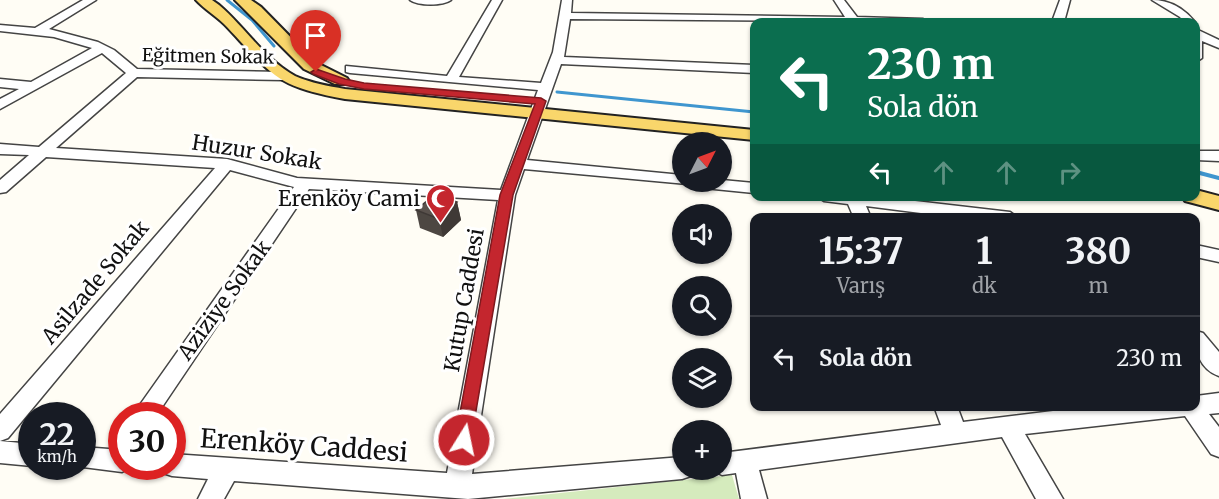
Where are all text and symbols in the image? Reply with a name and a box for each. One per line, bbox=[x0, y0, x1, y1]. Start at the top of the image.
pin bbox=[290, 10, 341, 72]
icon: arrive bbox=[299, 19, 332, 52]
text: 230 m bbox=[867, 38, 994, 90]
icon: left bbox=[768, 42, 846, 120]
street label: Eğitmen Sokak bbox=[142, 43, 275, 69]
text: Sola dön bbox=[867, 90, 978, 124]
street label: Huzur Sokak bbox=[190, 128, 325, 176]
north arrow bbox=[672, 132, 732, 192]
map controls bbox=[672, 132, 732, 480]
icon: left bbox=[864, 156, 897, 189]
icon: ahead bbox=[927, 156, 960, 189]
icon: ahead bbox=[990, 156, 1023, 189]
icon: right bbox=[1053, 156, 1086, 189]
mosque icon: Erenköy Cami bbox=[425, 182, 457, 224]
place label: Erenköy Cami bbox=[278, 185, 420, 212]
button: sound bbox=[672, 204, 732, 264]
street label: Asilzade Sokak bbox=[35, 214, 155, 350]
street label: Kutup Caddesi bbox=[438, 226, 490, 374]
text: 15:37 bbox=[819, 229, 903, 274]
text: 1 bbox=[976, 229, 993, 274]
text: 380 bbox=[1065, 229, 1131, 274]
street label: Aziziye Sokak bbox=[171, 234, 277, 366]
text: Varış bbox=[837, 273, 885, 298]
text: dk bbox=[972, 273, 997, 298]
text: m bbox=[1088, 273, 1108, 298]
button: search bbox=[672, 276, 732, 336]
icon: left bbox=[768, 342, 801, 375]
text: Sola dön bbox=[819, 344, 912, 372]
text: 230 m bbox=[1116, 344, 1182, 372]
button: layers bbox=[672, 348, 732, 408]
speed limit sign: 30 bbox=[108, 402, 186, 480]
position arrow bbox=[432, 408, 496, 472]
text: 22 bbox=[40, 415, 74, 453]
button: + bbox=[672, 420, 732, 480]
street label: Erenköy Caddesi bbox=[199, 421, 409, 469]
text: km/h bbox=[37, 447, 77, 466]

